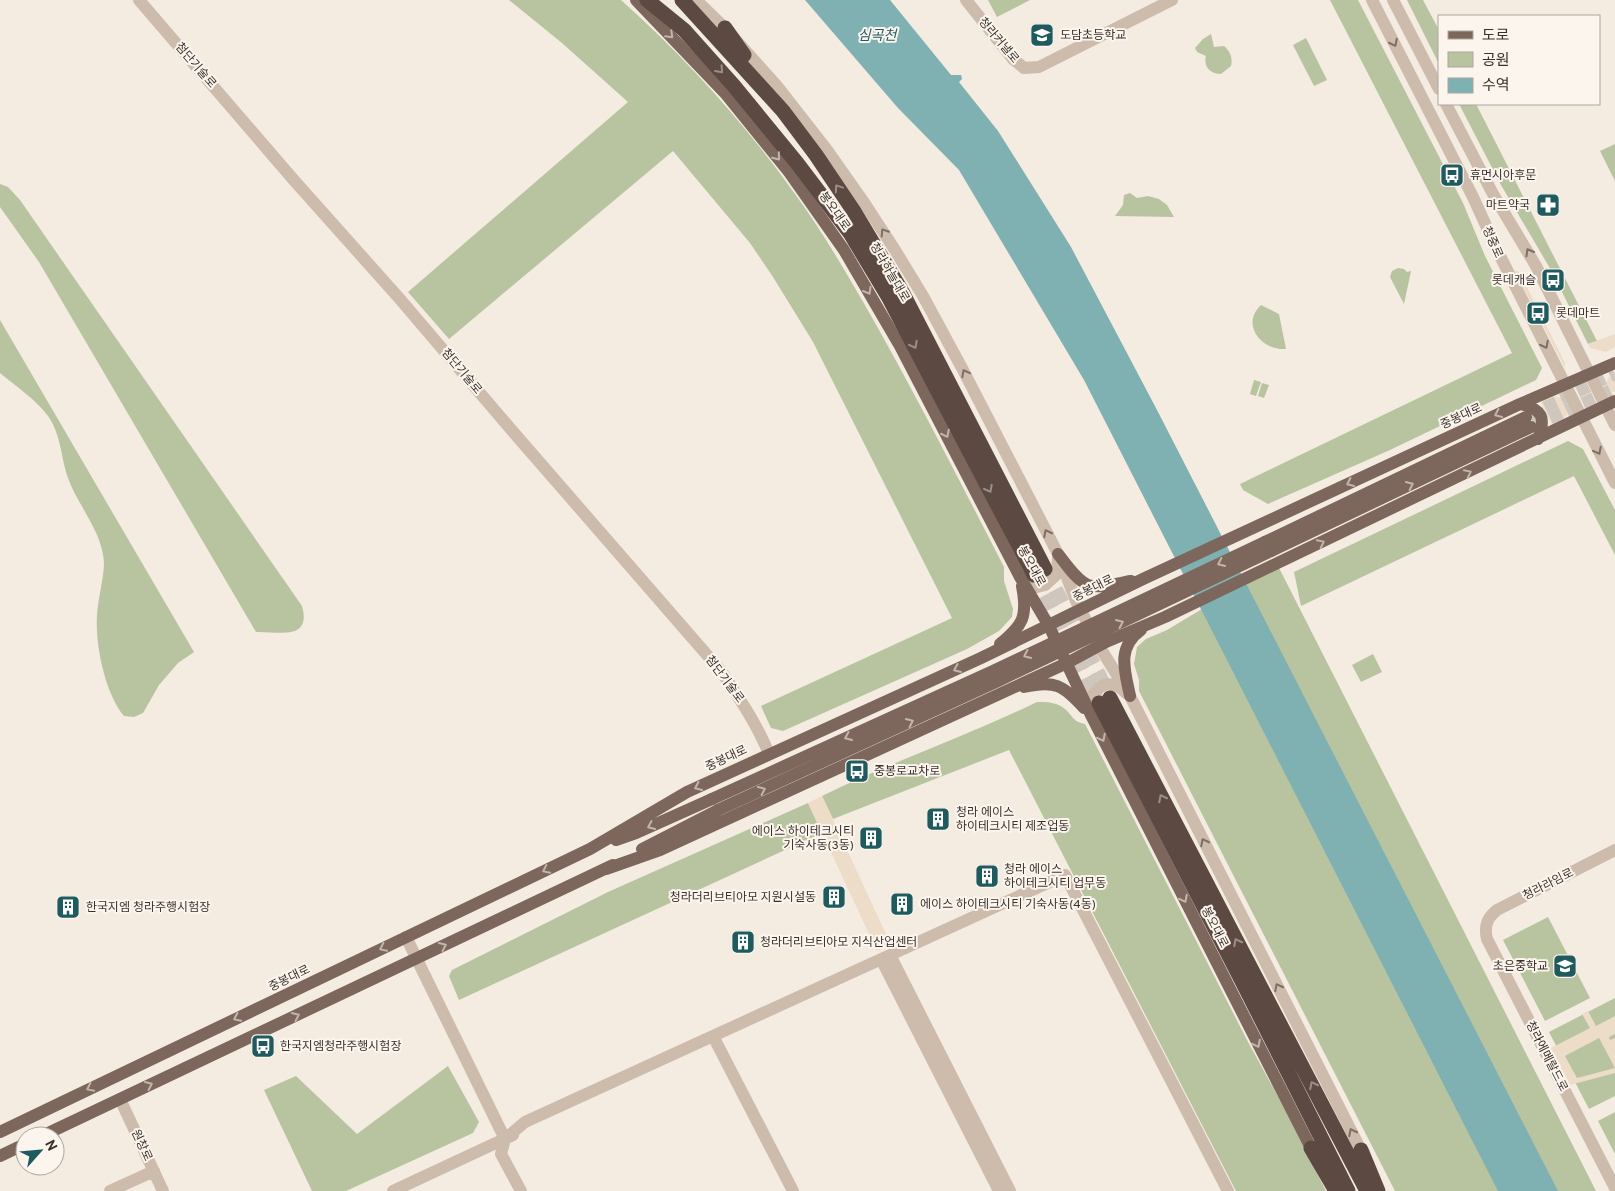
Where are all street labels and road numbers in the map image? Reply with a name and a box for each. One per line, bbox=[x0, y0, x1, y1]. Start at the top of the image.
street label: 청라커낼로 bbox=[974, 14, 1022, 67]
street label: 첨단기술로 bbox=[171, 40, 219, 92]
street label: 봉오대로 bbox=[815, 189, 853, 234]
street label: 청중로 bbox=[1478, 224, 1506, 261]
street label: 청라하늘대로 bbox=[866, 240, 913, 305]
street label: 첨단기술로 bbox=[437, 345, 485, 398]
street label: 중봉대로 bbox=[1438, 400, 1485, 433]
street label: 봉오대로 bbox=[1013, 543, 1049, 590]
street label: 중봉대로 bbox=[1070, 572, 1117, 606]
street label: 첨단기술로 bbox=[701, 653, 747, 706]
street label: 중봉대로 bbox=[703, 742, 750, 775]
street label: 청라라임로 bbox=[1520, 865, 1577, 905]
street label: 봉오대로 bbox=[1197, 904, 1231, 951]
street label: 중봉대로 bbox=[266, 962, 313, 996]
street label: 청라에메랄드로 bbox=[1521, 1018, 1571, 1095]
street label: 원창로 bbox=[127, 1127, 155, 1164]

